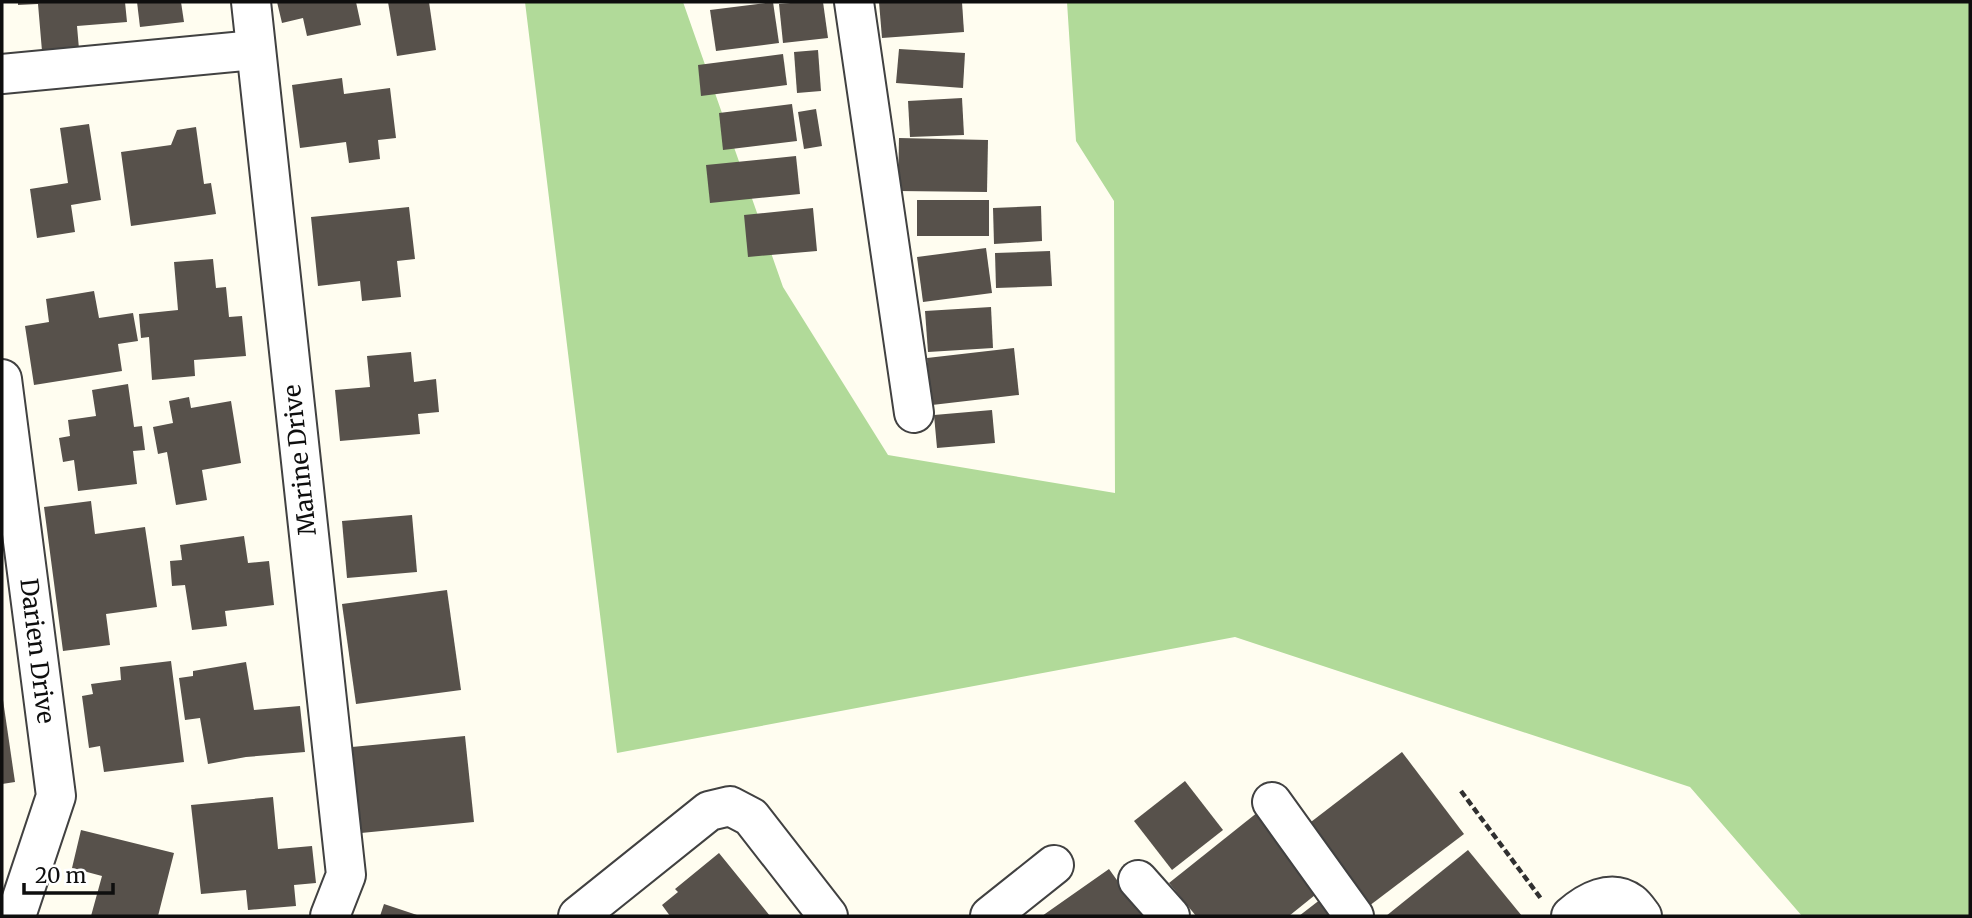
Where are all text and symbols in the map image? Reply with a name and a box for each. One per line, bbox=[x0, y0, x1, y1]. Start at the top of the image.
street label: Marine Drive bbox=[276, 383, 323, 537]
street label: Darien Drive bbox=[13, 577, 62, 725]
scale bar bbox=[24, 852, 114, 896]
text: 20 m bbox=[35, 862, 87, 889]

